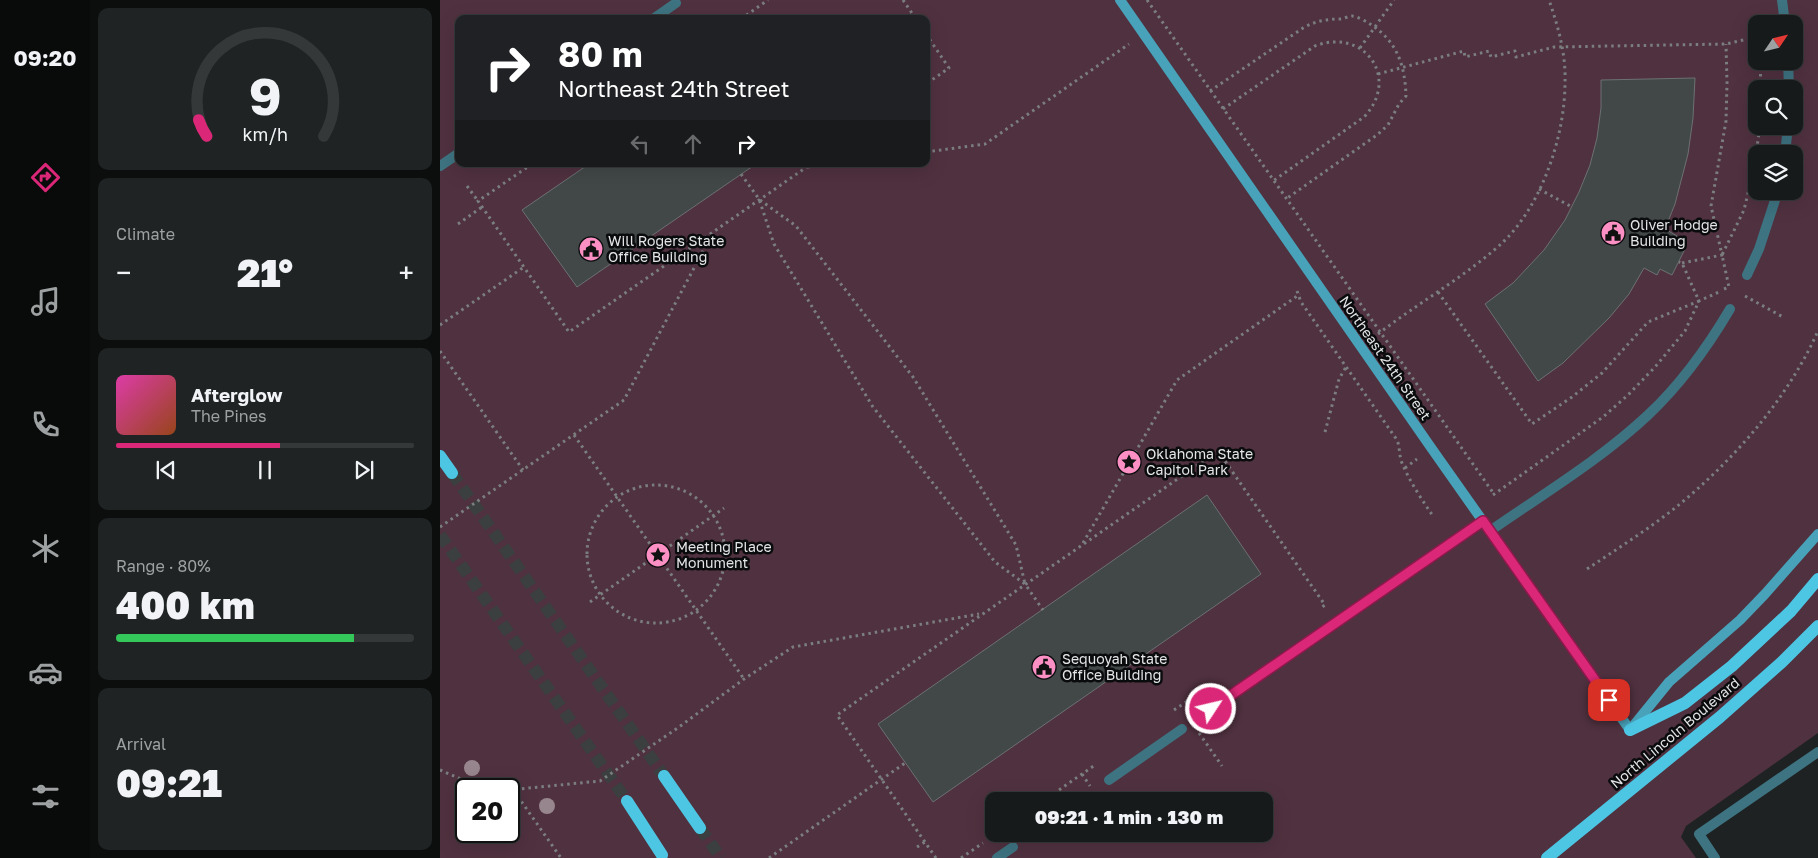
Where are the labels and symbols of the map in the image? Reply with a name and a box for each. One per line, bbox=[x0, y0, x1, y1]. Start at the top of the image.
north arrow bbox=[1748, 15, 1802, 70]
place label: Oliver Hodge Building bbox=[1630, 216, 1718, 249]
public building icon: Oliver Hodge Building bbox=[1600, 220, 1626, 246]
place label: Will Rogers State Office Building bbox=[608, 232, 724, 265]
public building icon: Will Rogers State Office Building bbox=[578, 236, 604, 262]
street label: Northeast 24th Street bbox=[1336, 292, 1435, 423]
place label: Oklahoma State Capitol Park bbox=[1146, 445, 1253, 478]
place icon: Oklahoma State Capitol Park bbox=[1116, 449, 1142, 475]
place label: Meeting Place Monument bbox=[676, 538, 772, 571]
place icon: Meeting Place Monument bbox=[645, 542, 671, 568]
place label: Sequoyah State Office Building bbox=[1062, 650, 1168, 683]
public building icon: Sequoyah State Office Building bbox=[1031, 654, 1057, 680]
street label: North Lincoln Boulevard bbox=[1607, 674, 1743, 792]
pin bbox=[1588, 679, 1630, 721]
position arrow bbox=[1184, 682, 1236, 734]
speed limit sign: 20 bbox=[455, 778, 520, 843]

